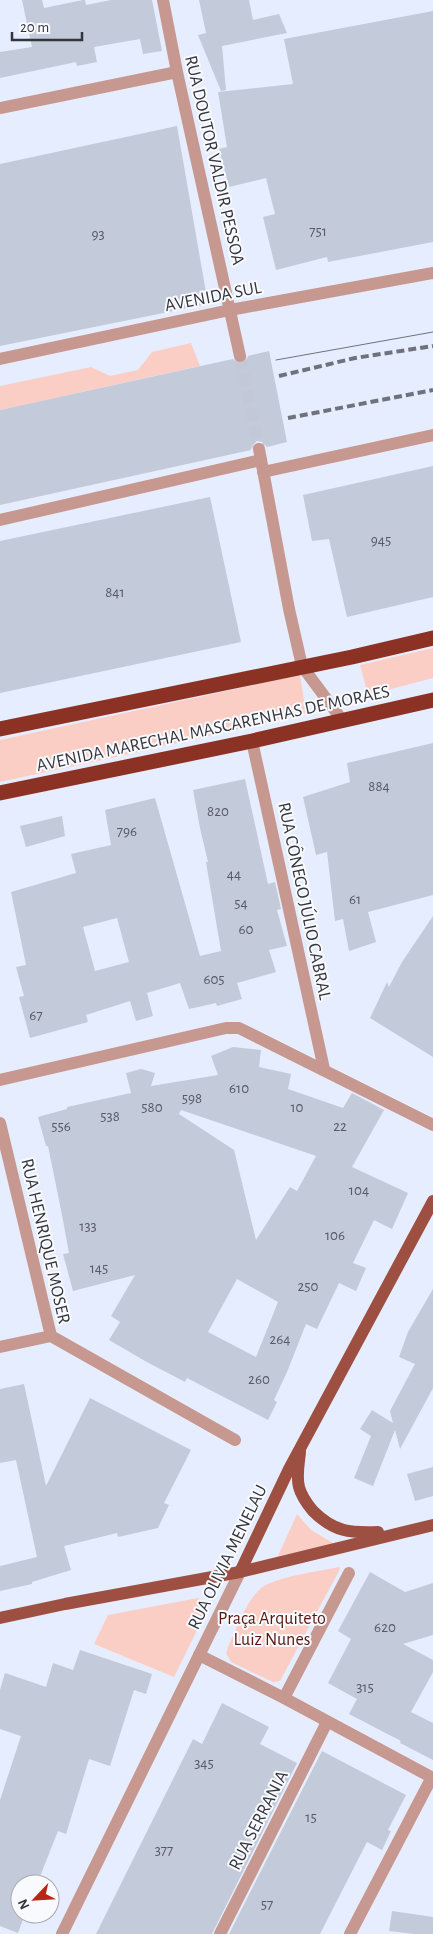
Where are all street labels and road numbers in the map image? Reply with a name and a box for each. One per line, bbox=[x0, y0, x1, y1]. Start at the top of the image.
street label: RUA DOUTOR VALDIR PESSOA bbox=[181, 54, 247, 267]
street label: AVENIDA SUL bbox=[163, 279, 263, 315]
street label: AVENIDA MARECHAL MASCARENHAS DE MORAES bbox=[35, 683, 391, 775]
street label: RUA CÔNEGO JÚLIO CABRAL bbox=[274, 800, 337, 1002]
street label: RUA HENRIQUE MOSER bbox=[17, 1157, 73, 1326]
street label: RUA OLIVIA MENELAU bbox=[185, 1482, 271, 1633]
street label: RUA SERRANIA bbox=[226, 1767, 292, 1873]

